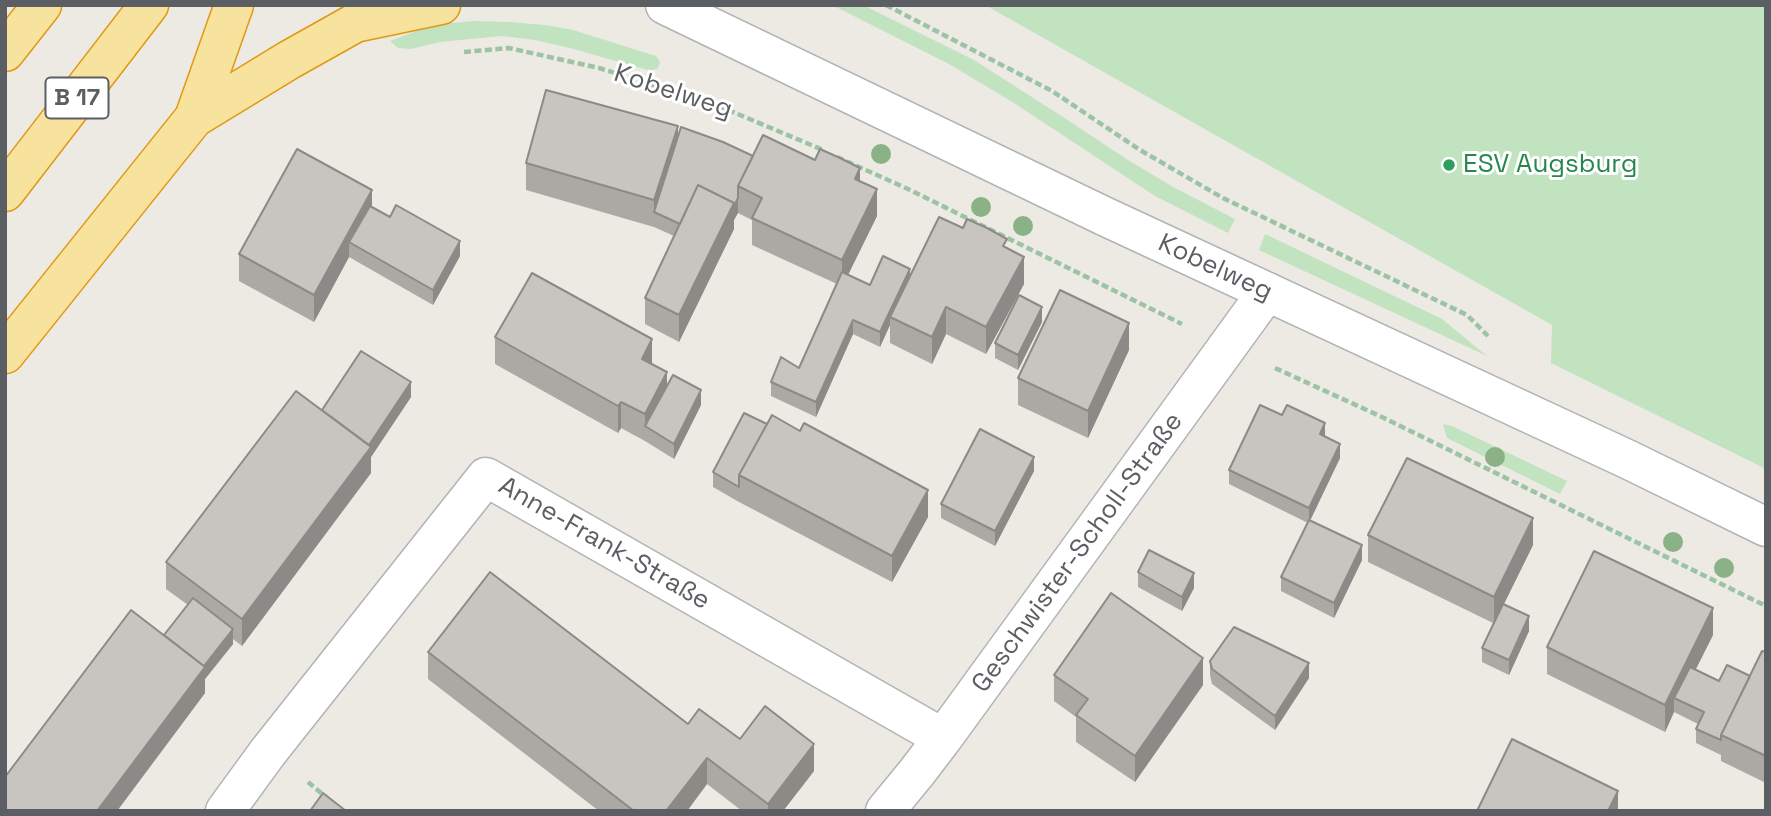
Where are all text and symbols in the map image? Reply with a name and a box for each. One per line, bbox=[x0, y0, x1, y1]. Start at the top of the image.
street label: Kobelweg bbox=[610, 58, 736, 126]
road number: B 17 bbox=[46, 78, 108, 118]
place label: ESV Augsburg bbox=[1463, 149, 1637, 181]
marker: ESV Augsburg bbox=[1441, 157, 1457, 173]
street label: Kobelweg bbox=[1153, 228, 1277, 308]
street label: Geschwister-Scholl-Straße bbox=[966, 407, 1190, 699]
street label: Anne-Frank-Straße bbox=[493, 471, 715, 617]

